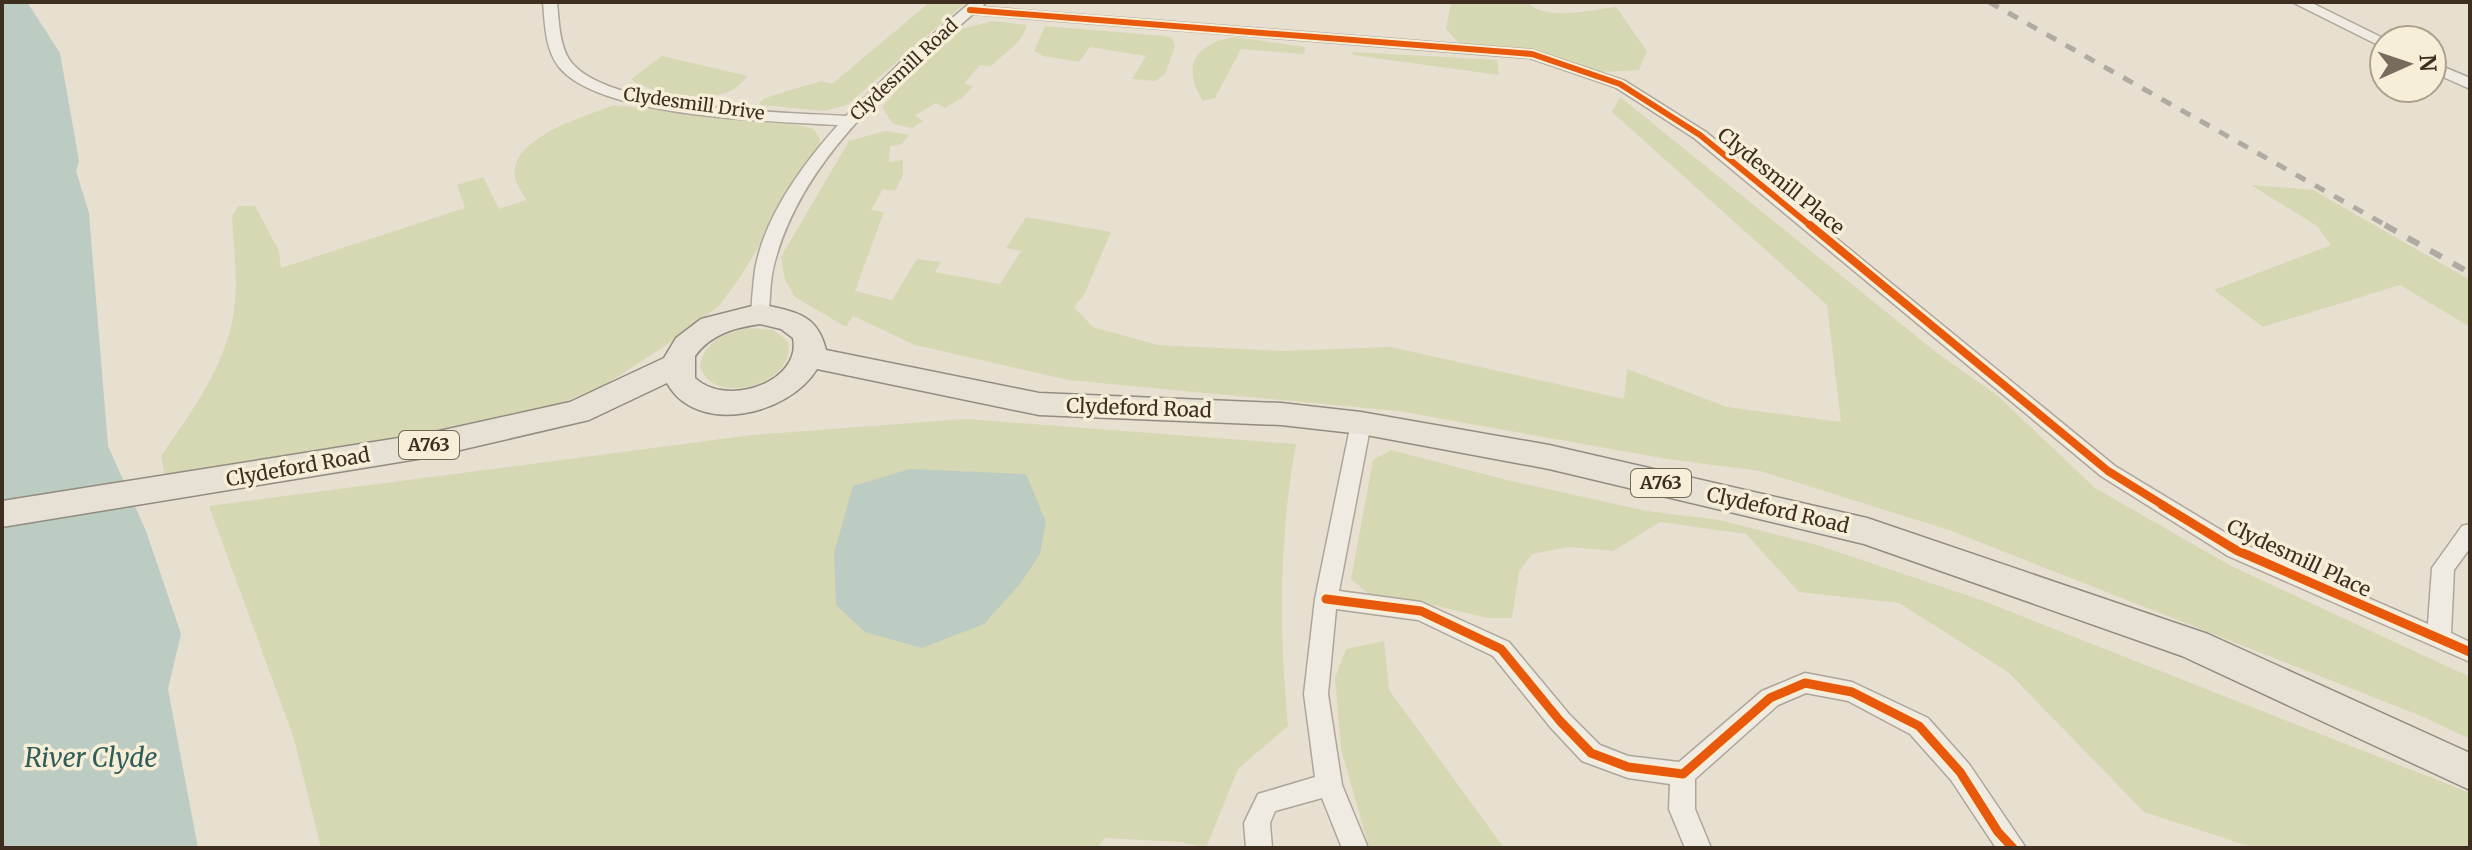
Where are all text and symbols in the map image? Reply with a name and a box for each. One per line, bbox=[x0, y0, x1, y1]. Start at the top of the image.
street label: Clydesmill Road bbox=[845, 14, 963, 126]
north arrow bbox=[2368, 24, 2448, 104]
text: N bbox=[2414, 54, 2442, 73]
street label: Clydesmill Drive bbox=[622, 82, 766, 125]
street label: Clydesmill Place bbox=[1713, 122, 1850, 239]
street label: Clydeford Road bbox=[1066, 392, 1212, 423]
road number: A763 bbox=[399, 431, 459, 459]
street label: Clydeford Road bbox=[224, 442, 372, 491]
road number: A763 bbox=[1631, 469, 1691, 497]
street label: Clydeford Road bbox=[1704, 481, 1852, 538]
street label: Clydesmill Place bbox=[2223, 513, 2375, 602]
water label: River Clyde bbox=[24, 741, 158, 774]

